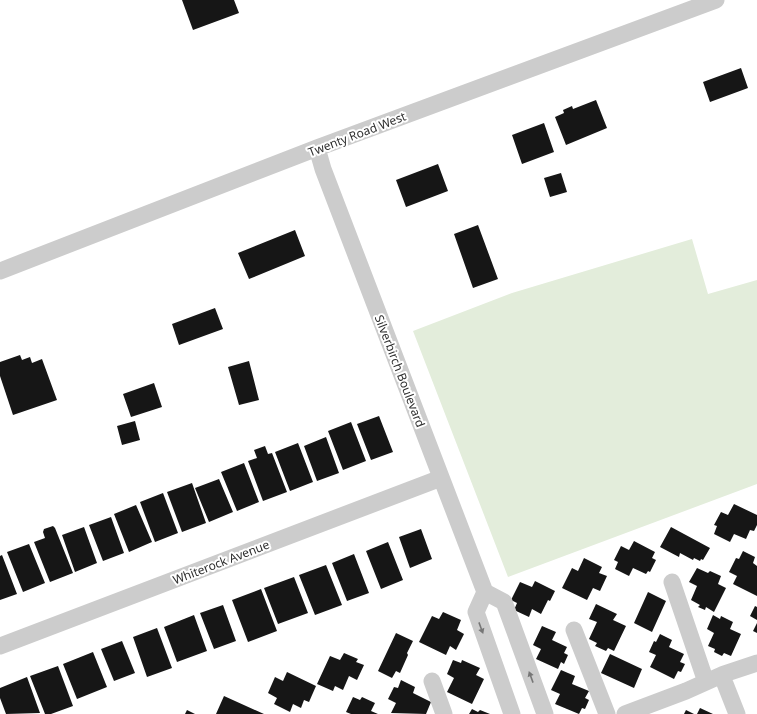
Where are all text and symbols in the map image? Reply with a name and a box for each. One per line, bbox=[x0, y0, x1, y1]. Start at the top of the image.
street label: Twenty Road West bbox=[306, 107, 409, 160]
street label: Silverbirch Boulevard bbox=[371, 312, 429, 430]
street label: Whiterock Avenue bbox=[170, 536, 272, 588]
one-way arrow bbox=[479, 622, 485, 634]
one-way arrow bbox=[528, 671, 534, 683]

